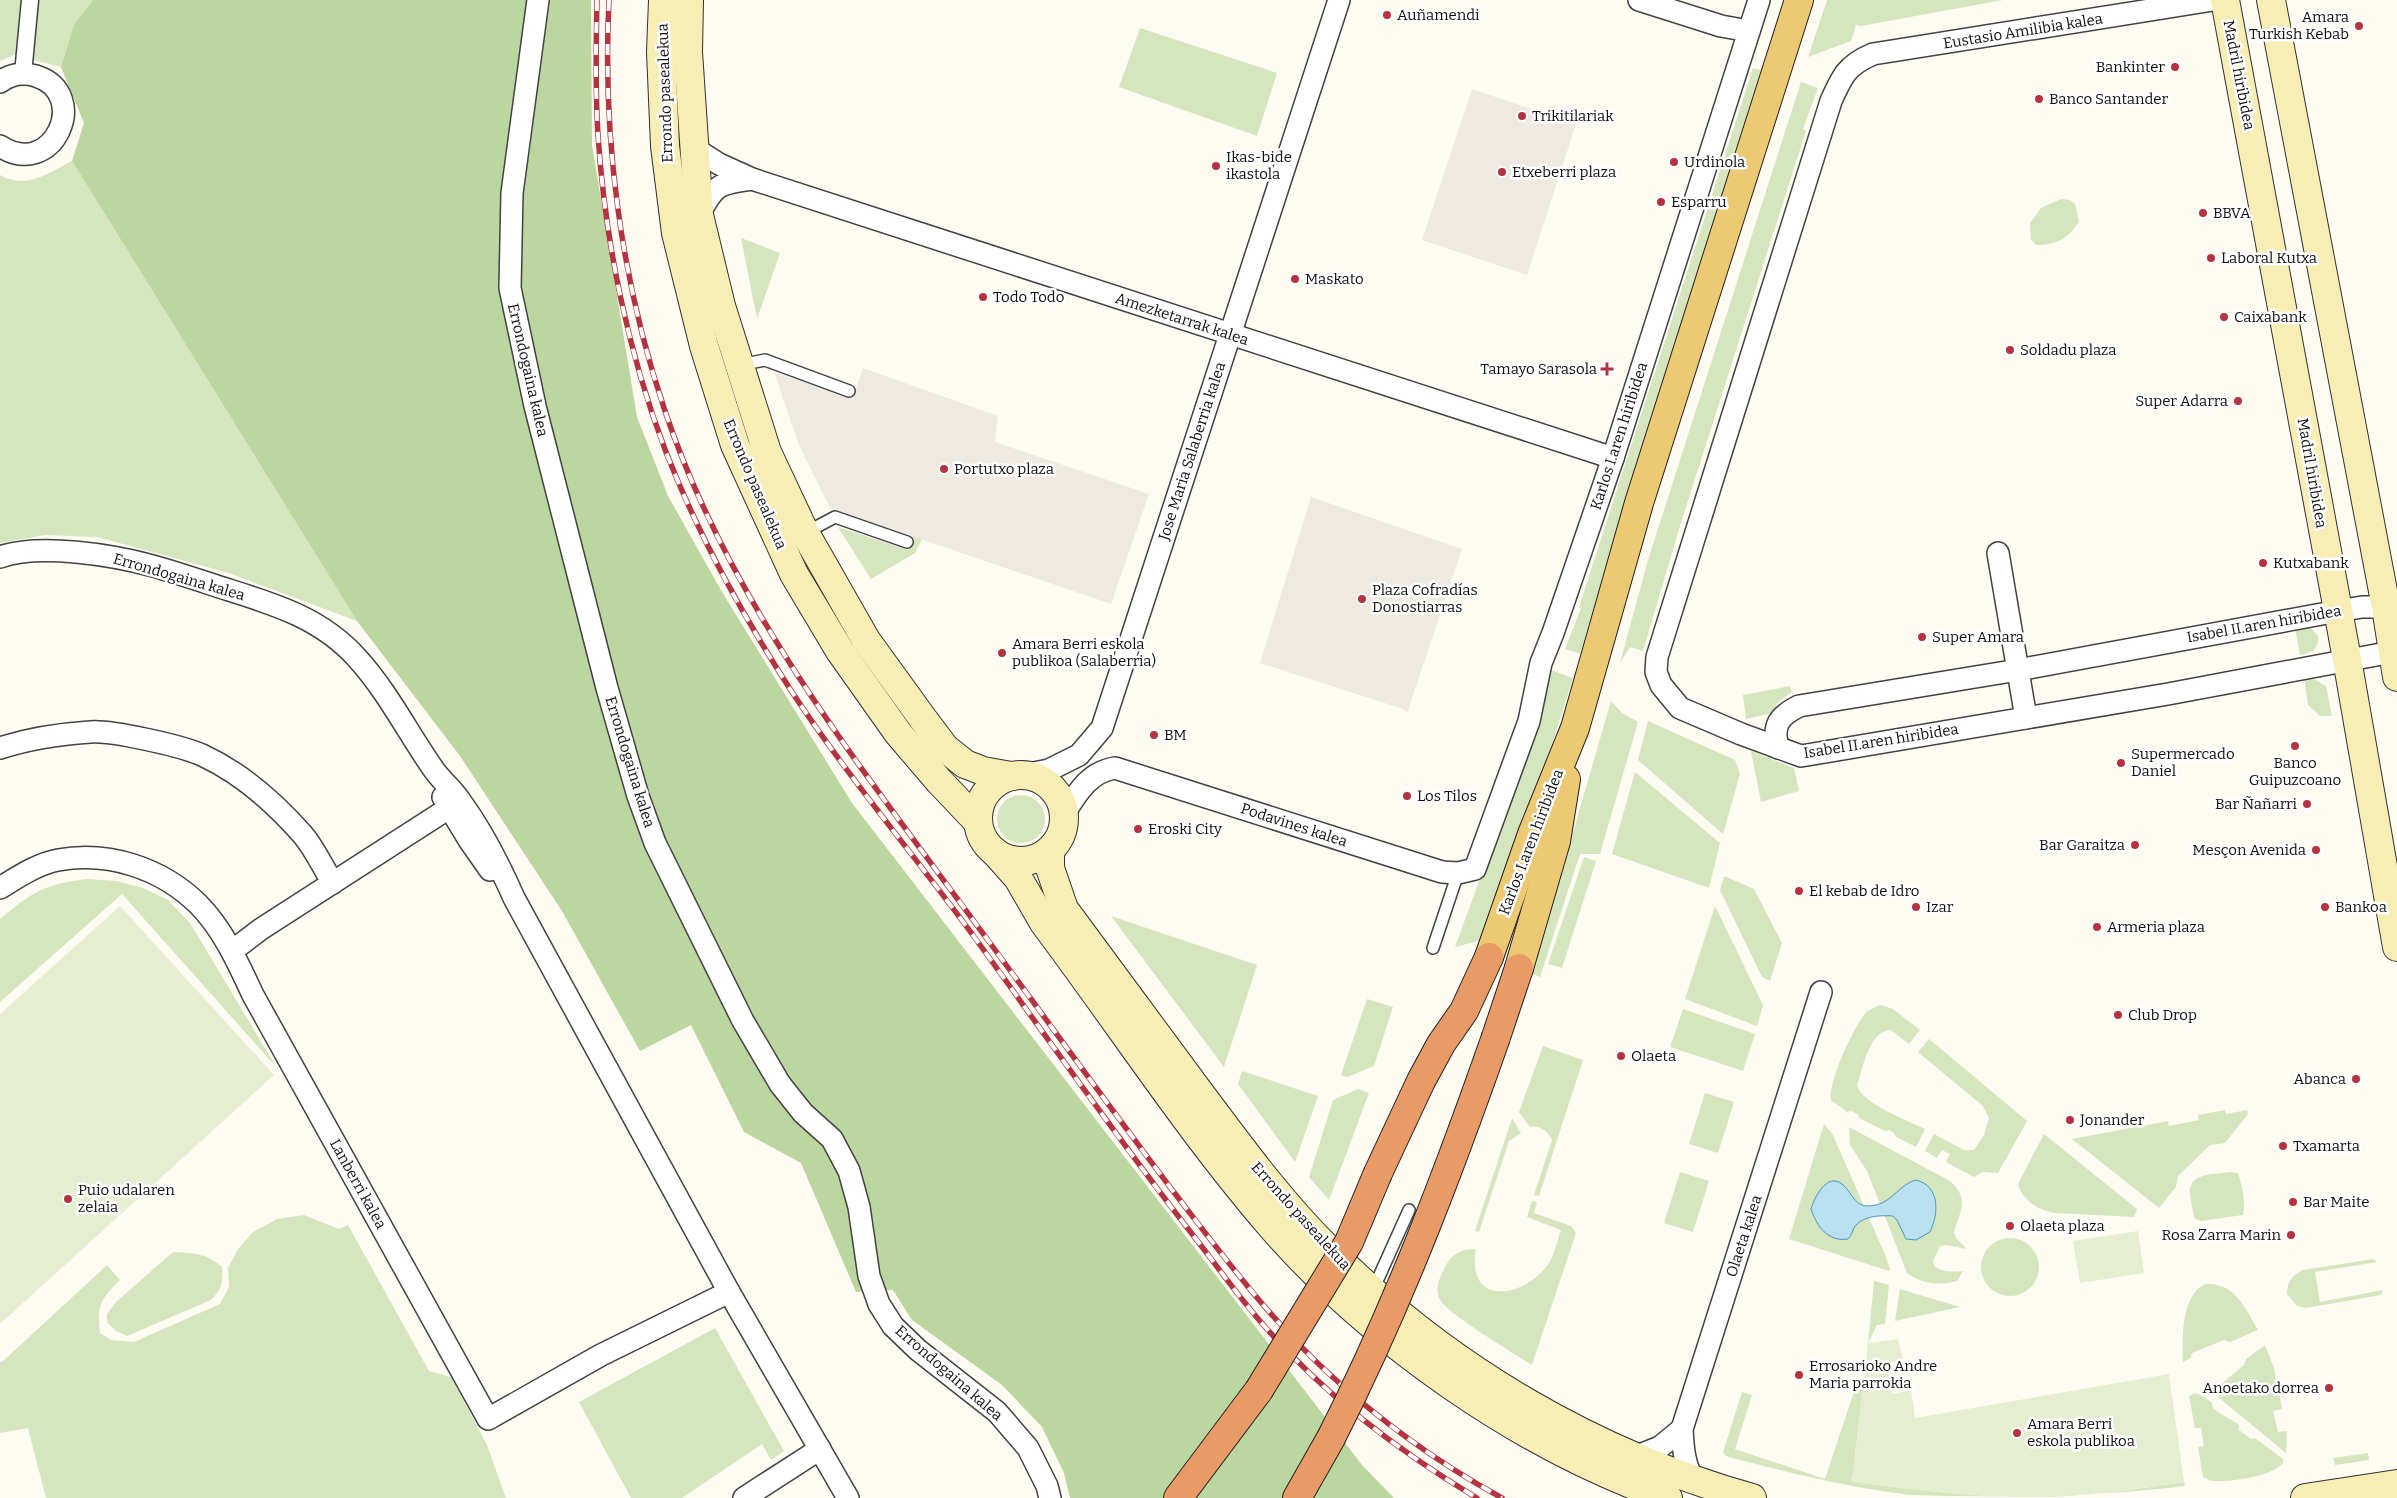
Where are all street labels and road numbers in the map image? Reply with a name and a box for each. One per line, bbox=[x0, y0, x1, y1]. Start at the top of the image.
street label: Eustasio Amilibia kalea bbox=[1942, 9, 2104, 53]
street label: Madril hiribidea bbox=[2220, 19, 2258, 131]
street label: Errondo pasealekua bbox=[654, 23, 676, 163]
street label: Amezketarrak kalea bbox=[1113, 289, 1251, 349]
street label: Errondogaina kalea bbox=[504, 302, 552, 438]
street label: Jose Maria Salaberria kalea bbox=[1154, 360, 1229, 543]
street label: Karlos I.aren hiribidea bbox=[1587, 360, 1651, 512]
street label: Errondo pasealekua bbox=[719, 416, 791, 552]
street label: Madril hiribidea bbox=[2293, 416, 2331, 530]
street label: Errondogaina kalea bbox=[111, 550, 247, 604]
street label: Isabel II.aren hiribidea bbox=[2185, 602, 2343, 646]
street label: Errondogaina kalea bbox=[601, 694, 659, 830]
street label: Isabel II.aren hiribidea bbox=[1802, 720, 1960, 762]
street label: Karlos I.aren hiribidea bbox=[1495, 767, 1567, 917]
street label: Podavines kalea bbox=[1238, 799, 1350, 851]
street label: Lanberri kalea bbox=[326, 1136, 390, 1232]
street label: Errondo pasealekua bbox=[1248, 1158, 1354, 1274]
street label: Olaeta kalea bbox=[1722, 1193, 1766, 1279]
street label: Errondogaina kalea bbox=[892, 1322, 1006, 1424]

